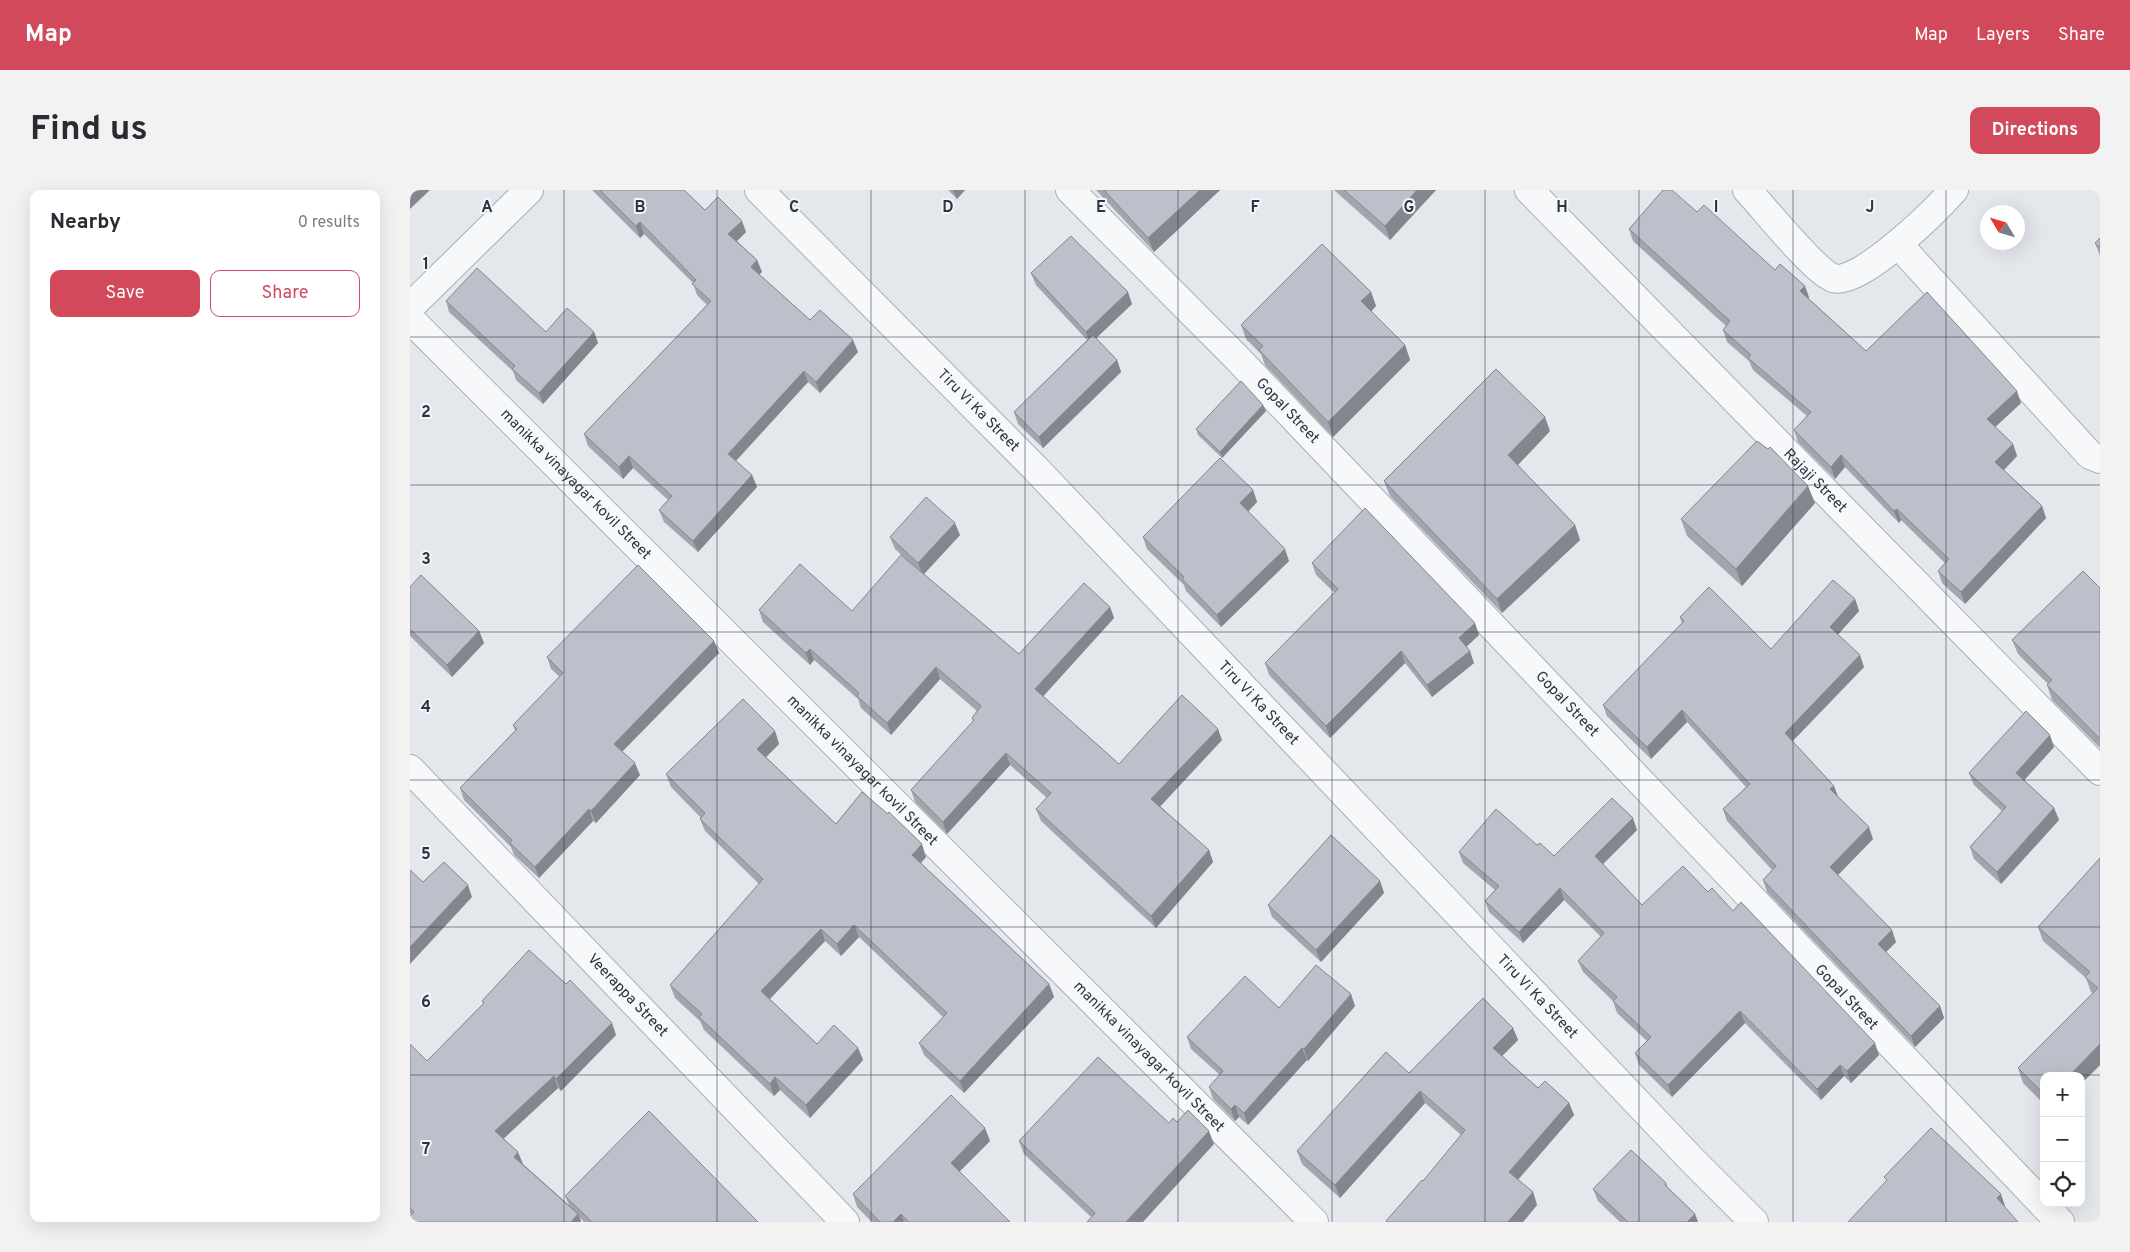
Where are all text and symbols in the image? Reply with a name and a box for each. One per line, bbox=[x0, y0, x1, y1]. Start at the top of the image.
text: Map bbox=[25, 20, 72, 50]
text: Map bbox=[1914, 24, 1948, 47]
text: Layers bbox=[1976, 24, 2030, 47]
text: Share bbox=[2058, 24, 2105, 47]
button: Directions bbox=[1970, 107, 2100, 154]
text: Find us bbox=[30, 108, 148, 152]
text: A bbox=[481, 198, 493, 218]
text: B bbox=[634, 198, 646, 218]
text: C bbox=[789, 198, 799, 218]
text: D bbox=[942, 198, 954, 218]
text: E bbox=[1096, 198, 1106, 218]
text: F bbox=[1250, 198, 1260, 218]
text: G bbox=[1404, 198, 1414, 218]
text: H bbox=[1556, 198, 1568, 218]
text: I bbox=[1714, 198, 1718, 218]
text: J bbox=[1866, 198, 1874, 218]
north arrow bbox=[1980, 205, 2025, 250]
text: Nearby bbox=[50, 209, 121, 236]
text: 0 results bbox=[298, 213, 360, 233]
text: 1 bbox=[423, 255, 429, 275]
button: Save bbox=[50, 270, 200, 317]
button: Share bbox=[210, 270, 360, 317]
street label: Tiru Vi Ka Street bbox=[933, 365, 1023, 456]
street label: Gopal Street bbox=[1252, 374, 1323, 448]
text: 2 bbox=[421, 403, 431, 423]
street label: manikka vinayagar kovil Street bbox=[496, 405, 655, 564]
street label: Rajaji Street bbox=[1779, 445, 1851, 517]
text: 3 bbox=[421, 550, 431, 570]
street label: Tiru Vi Ka Street bbox=[1214, 657, 1303, 749]
street label: Gopal Street bbox=[1531, 667, 1603, 741]
street label: manikka vinayagar kovil Street bbox=[783, 691, 942, 850]
text: 4 bbox=[421, 698, 431, 718]
text: 5 bbox=[421, 845, 431, 865]
street label: Veerappa Street bbox=[583, 950, 672, 1041]
street label: Tiru Vi Ka Street bbox=[1493, 951, 1582, 1043]
street label: Gopal Street bbox=[1810, 960, 1882, 1034]
street label: manikka vinayagar kovil Street bbox=[1069, 977, 1228, 1136]
text: 6 bbox=[421, 993, 431, 1013]
map controls bbox=[2040, 1072, 2085, 1207]
button: + bbox=[2040, 1072, 2085, 1117]
button: − bbox=[2040, 1117, 2085, 1162]
text: 7 bbox=[422, 1140, 430, 1160]
button: locate bbox=[2040, 1162, 2085, 1207]

